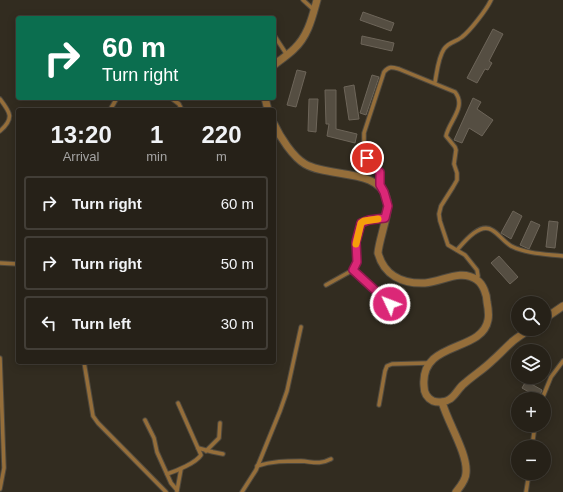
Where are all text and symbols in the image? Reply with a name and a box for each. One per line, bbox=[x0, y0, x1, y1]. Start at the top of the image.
icon: right bbox=[36, 32, 88, 84]
text: 60 m bbox=[102, 32, 166, 63]
text: Turn right bbox=[102, 65, 178, 85]
text: 13:20 bbox=[50, 121, 112, 148]
text: 1 bbox=[150, 121, 163, 148]
text: 220 bbox=[202, 121, 242, 148]
pin bbox=[350, 141, 384, 175]
icon: arrive bbox=[356, 147, 378, 169]
text: Arrival bbox=[63, 149, 100, 164]
text: min bbox=[146, 149, 167, 164]
text: m bbox=[216, 149, 227, 164]
icon: right bbox=[38, 192, 60, 214]
text: Turn right bbox=[72, 195, 142, 212]
text: 60 m bbox=[221, 195, 254, 212]
icon: right bbox=[38, 252, 60, 274]
text: Turn right bbox=[72, 255, 142, 272]
text: 50 m bbox=[221, 255, 254, 272]
position arrow bbox=[369, 283, 411, 325]
map controls bbox=[511, 296, 551, 480]
button: search bbox=[511, 296, 551, 336]
icon: left bbox=[38, 312, 60, 334]
text: Turn left bbox=[72, 315, 131, 332]
text: 30 m bbox=[221, 315, 254, 332]
button: layers bbox=[511, 344, 551, 384]
button: + bbox=[511, 392, 551, 432]
button: − bbox=[511, 440, 551, 480]

